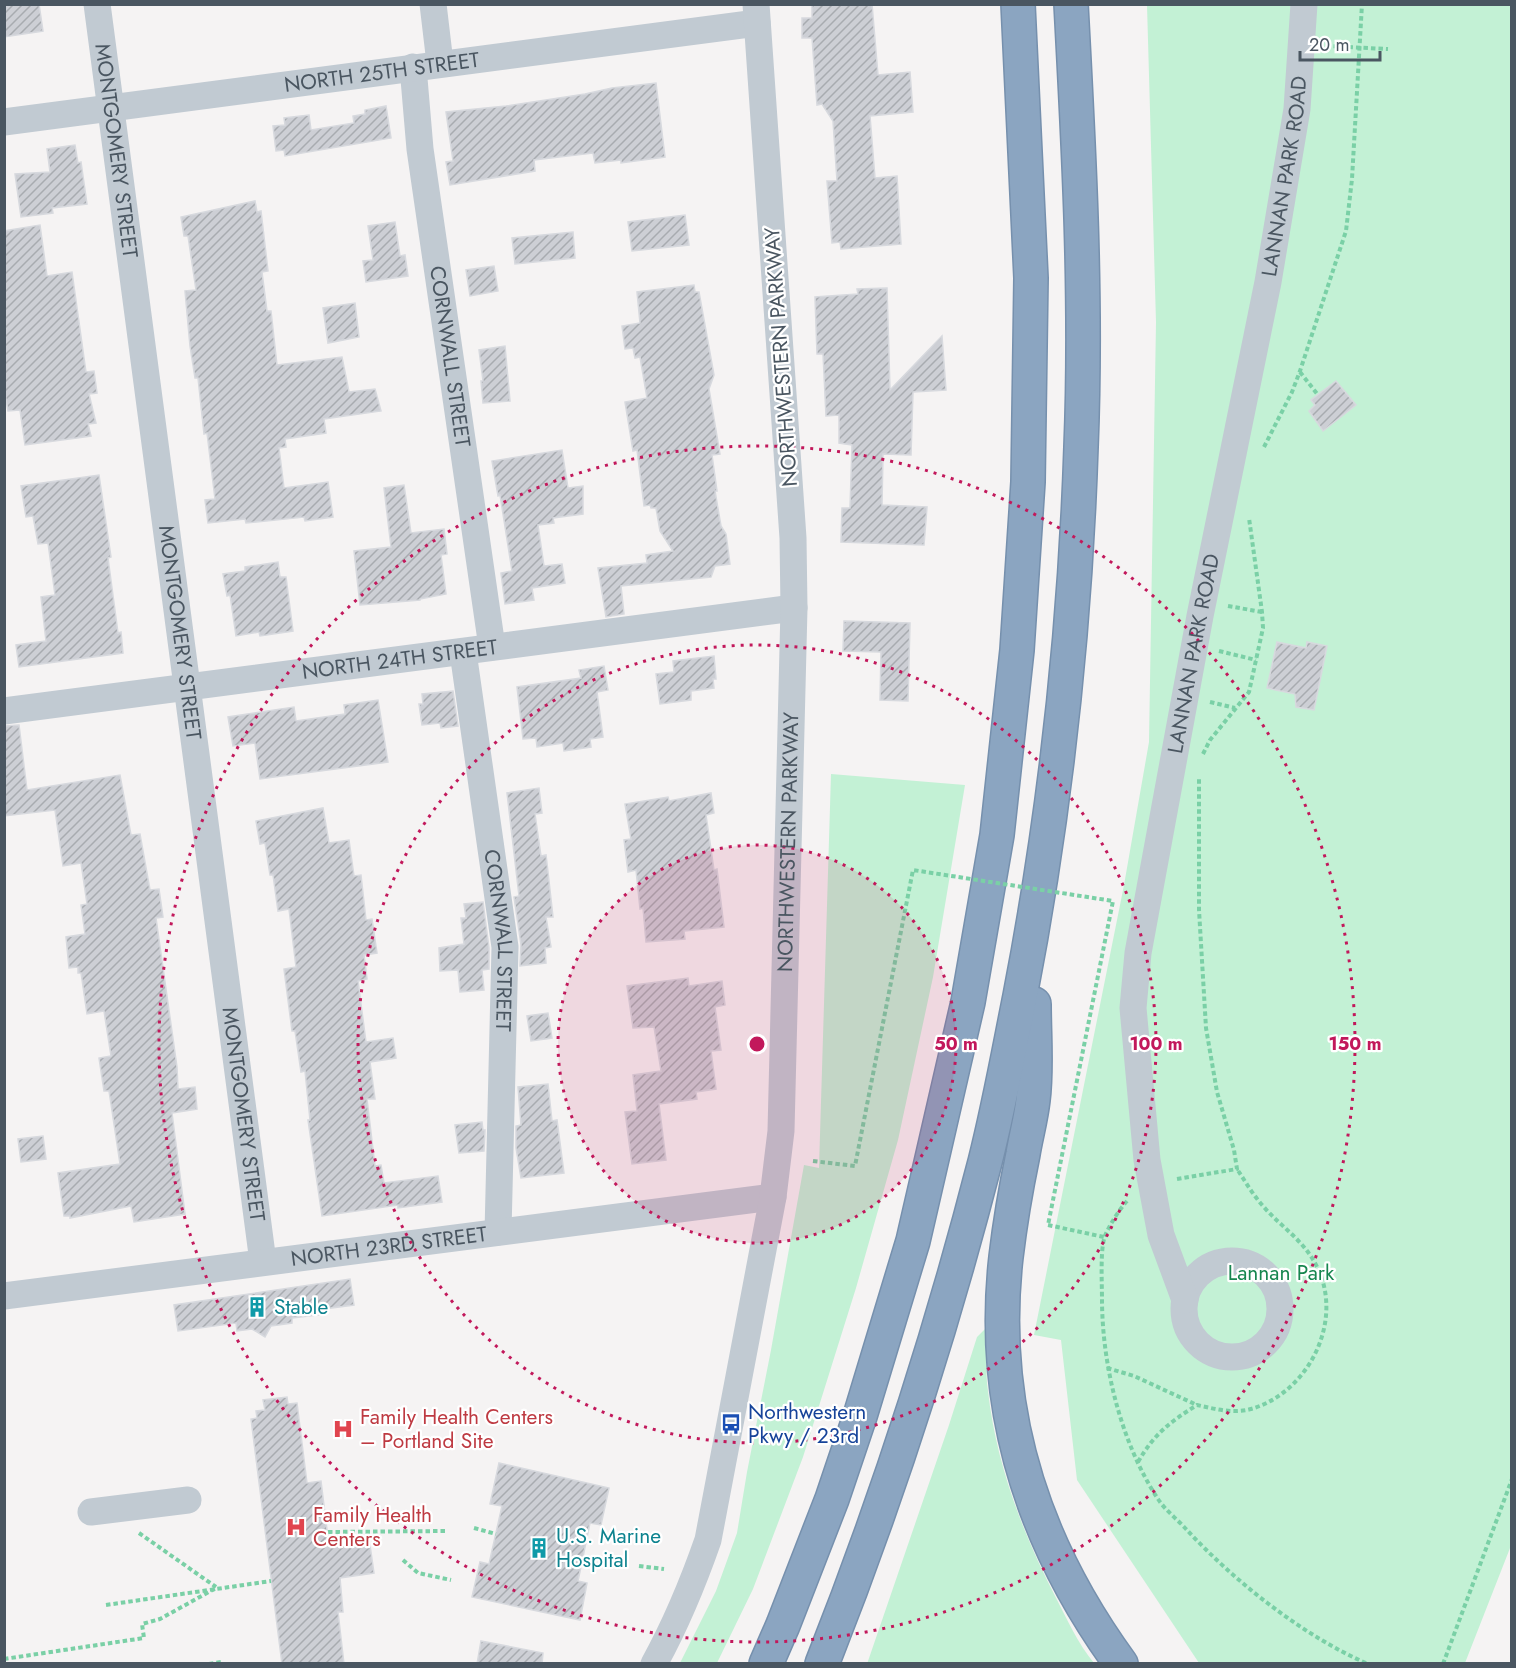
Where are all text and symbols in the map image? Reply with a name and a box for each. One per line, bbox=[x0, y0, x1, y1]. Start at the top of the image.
scale bar bbox=[1300, 24, 1380, 62]
text: 20 m bbox=[1309, 32, 1349, 58]
street label: MONTGOMERY STREET bbox=[87, 42, 145, 260]
street label: NORTH 25TH STREET bbox=[282, 45, 481, 100]
street label: LANNAN PARK ROAD bbox=[1254, 75, 1314, 279]
street label: NORTHWESTERN PARKWAY bbox=[757, 226, 805, 488]
street label: CORNWALL STREET bbox=[422, 264, 478, 449]
street label: MONTGOMERY STREET bbox=[151, 524, 209, 742]
street label: LANNAN PARK ROAD bbox=[1160, 551, 1227, 756]
street label: NORTH 24TH STREET bbox=[300, 632, 499, 687]
street label: NORTHWESTERN PARKWAY bbox=[770, 712, 806, 972]
street label: CORNWALL STREET bbox=[476, 848, 520, 1032]
street label: MONTGOMERY STREET bbox=[215, 1005, 273, 1224]
text: 50 m bbox=[934, 1031, 978, 1057]
text: 100 m bbox=[1129, 1031, 1183, 1057]
text: 150 m bbox=[1329, 1031, 1381, 1057]
centre of rings bbox=[747, 1034, 767, 1054]
street label: NORTH 23RD STREET bbox=[289, 1219, 489, 1274]
park label: Lannan Park bbox=[1228, 1258, 1335, 1288]
place label: Stable bbox=[274, 1292, 328, 1322]
building icon: Stable bbox=[245, 1295, 269, 1319]
place label: Northwestern Pkwy / 23rd bbox=[748, 1397, 866, 1451]
place label: Family Health Centers – Portland Site bbox=[360, 1402, 553, 1456]
bus stop icon: Northwestern Pkwy / 23rd bbox=[719, 1412, 743, 1436]
hospital icon: Family Health Centers – Portland Site bbox=[331, 1417, 355, 1441]
place label: Family Health Centers bbox=[313, 1500, 432, 1554]
hospital icon: Family Health Centers bbox=[284, 1515, 308, 1539]
place label: U.S. Marine Hospital bbox=[556, 1521, 661, 1575]
building icon: U.S. Marine Hospital bbox=[527, 1536, 551, 1560]

